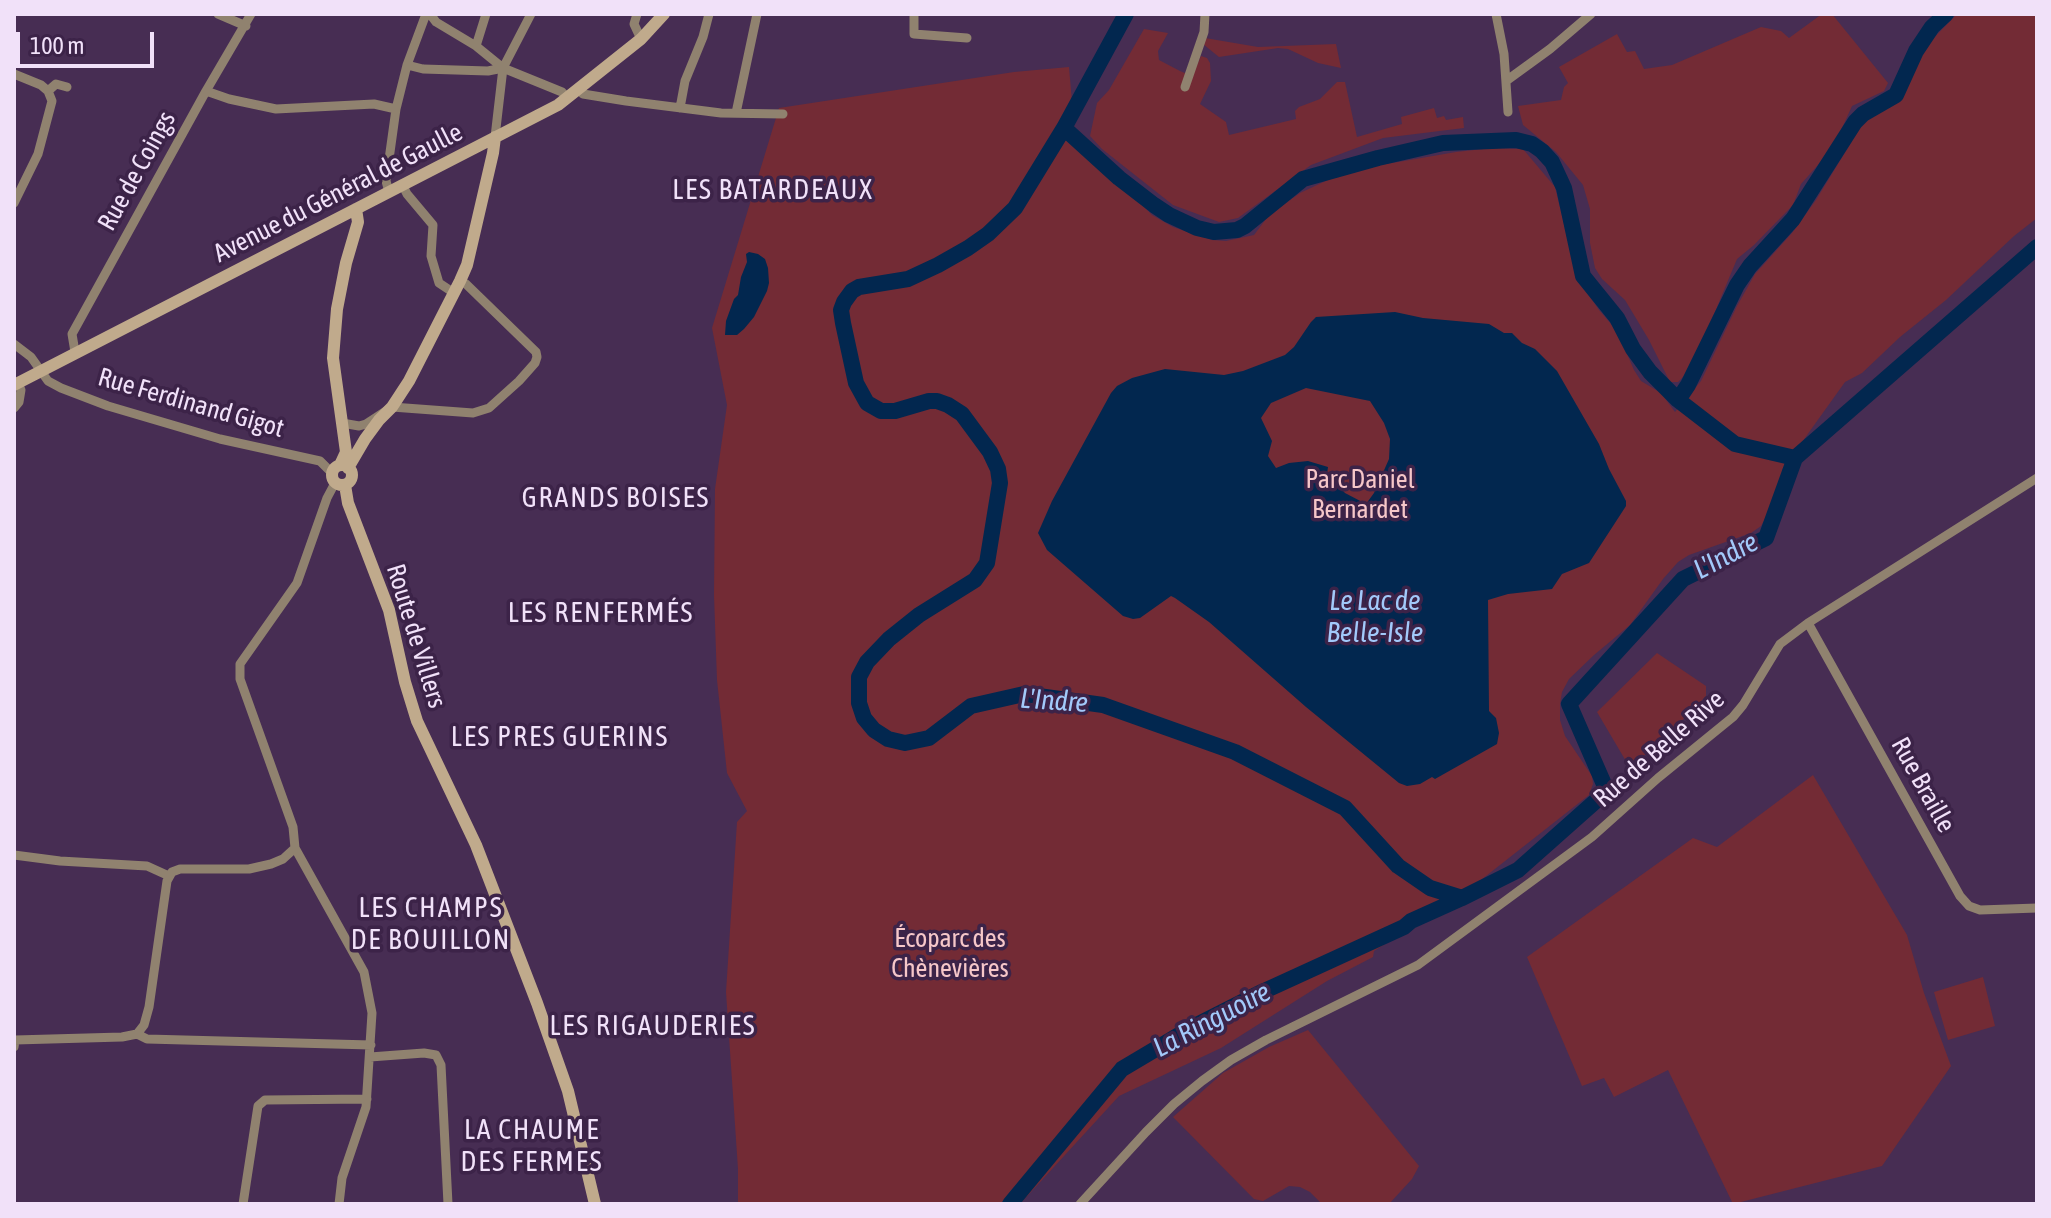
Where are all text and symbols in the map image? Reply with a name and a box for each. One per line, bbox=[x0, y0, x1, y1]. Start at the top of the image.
scale bar bbox=[20, 16, 158, 66]
text: 100 m bbox=[30, 32, 84, 59]
street label: Rue de Coings bbox=[91, 106, 183, 236]
street label: Avenue du Général de Gaulle bbox=[208, 117, 468, 269]
district label: LES BATARDEAUX bbox=[672, 173, 874, 207]
street label: Rue Ferdinand Gigot bbox=[94, 362, 288, 444]
park label: Parc Daniel Bernardet bbox=[1305, 464, 1415, 526]
district label: GRANDS BOISES bbox=[522, 481, 710, 515]
water label: L'Indre bbox=[1688, 525, 1764, 587]
street label: Route de Villers bbox=[379, 560, 453, 712]
water label: Le Lac de Belle-Isle bbox=[1327, 584, 1423, 650]
district label: LES RENFERMÉS bbox=[508, 596, 694, 630]
water label: L'Indre bbox=[1019, 682, 1089, 720]
street label: Rue de Belle Rive bbox=[1587, 684, 1731, 814]
district label: LES PRES GUERINS bbox=[451, 720, 669, 754]
street label: Rue Braille bbox=[1884, 732, 1962, 838]
district label: LES CHAMPS DE BOUILLON bbox=[351, 891, 511, 957]
park label: Écoparc des Chènevières bbox=[891, 923, 1009, 984]
water label: La Ringuoire bbox=[1148, 975, 1276, 1065]
district label: LES RIGAUDERIES bbox=[549, 1009, 757, 1043]
district label: LA CHAUME DES FERMES bbox=[461, 1113, 603, 1179]

